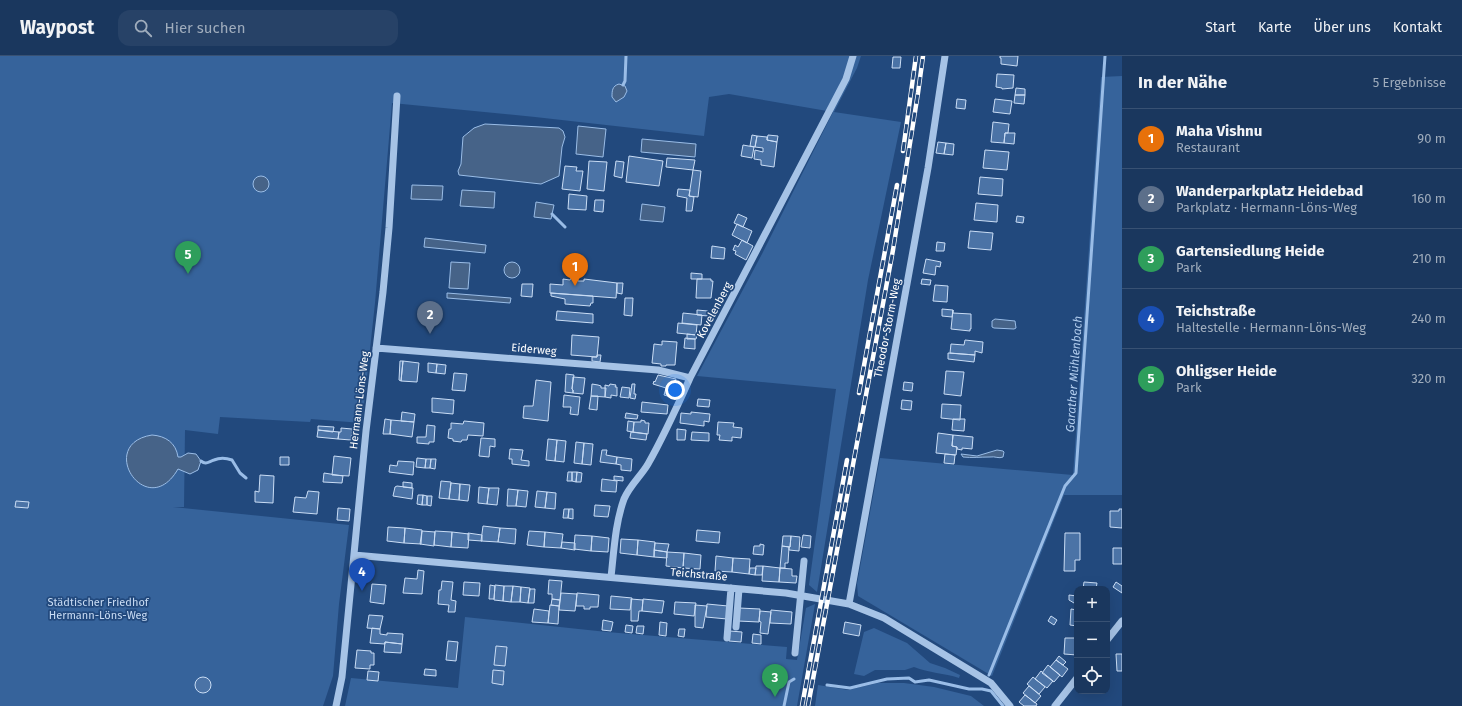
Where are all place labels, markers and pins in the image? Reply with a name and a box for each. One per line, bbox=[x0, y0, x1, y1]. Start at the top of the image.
pin: 5 bbox=[175, 241, 201, 274]
pin: 1 bbox=[562, 253, 588, 286]
pin: 2 bbox=[417, 301, 443, 334]
pin: 4 bbox=[349, 558, 375, 591]
pin: 3 bbox=[762, 664, 788, 697]

